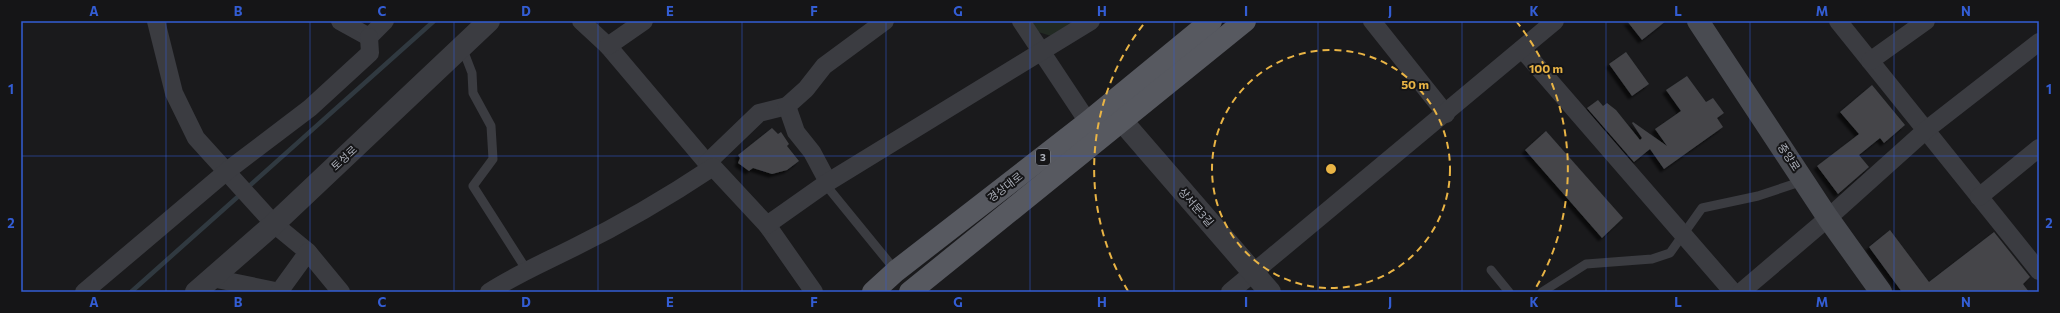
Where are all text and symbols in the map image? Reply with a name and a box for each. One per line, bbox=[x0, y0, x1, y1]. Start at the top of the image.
text: A bbox=[89, 3, 99, 19]
text: B bbox=[234, 3, 243, 19]
text: C bbox=[378, 3, 387, 19]
text: D bbox=[521, 3, 531, 19]
text: E bbox=[666, 3, 674, 19]
text: F bbox=[810, 3, 818, 19]
text: G bbox=[953, 3, 963, 19]
text: H bbox=[1097, 3, 1107, 19]
text: I bbox=[1244, 3, 1248, 19]
text: J bbox=[1388, 3, 1392, 19]
text: K bbox=[1529, 3, 1539, 19]
text: L bbox=[1674, 3, 1682, 19]
text: M bbox=[1816, 3, 1828, 19]
text: N bbox=[1961, 3, 1971, 19]
text: 100 m bbox=[1529, 61, 1563, 75]
text: 50 m bbox=[1401, 77, 1429, 91]
text: 1 bbox=[8, 81, 14, 97]
text: 1 bbox=[2046, 81, 2052, 97]
street label: 중앙로 bbox=[1776, 140, 1803, 173]
street label: 토성로 bbox=[328, 143, 359, 173]
road number: 3 bbox=[1036, 149, 1050, 165]
centre of rings bbox=[1324, 162, 1338, 176]
street label: 경상대로 bbox=[985, 169, 1025, 204]
street label: 상서문3길 bbox=[1176, 185, 1217, 229]
text: 2 bbox=[7, 215, 15, 231]
text: 2 bbox=[2045, 215, 2053, 231]
text: A bbox=[89, 294, 99, 310]
text: B bbox=[234, 294, 243, 310]
text: C bbox=[378, 294, 387, 310]
text: D bbox=[521, 294, 531, 310]
text: E bbox=[666, 294, 674, 310]
text: F bbox=[810, 294, 818, 310]
text: G bbox=[953, 294, 963, 310]
text: H bbox=[1097, 294, 1107, 310]
text: I bbox=[1244, 294, 1248, 310]
text: J bbox=[1388, 294, 1392, 310]
text: K bbox=[1529, 294, 1539, 310]
text: L bbox=[1674, 294, 1682, 310]
text: M bbox=[1816, 294, 1828, 310]
text: N bbox=[1961, 294, 1971, 310]

